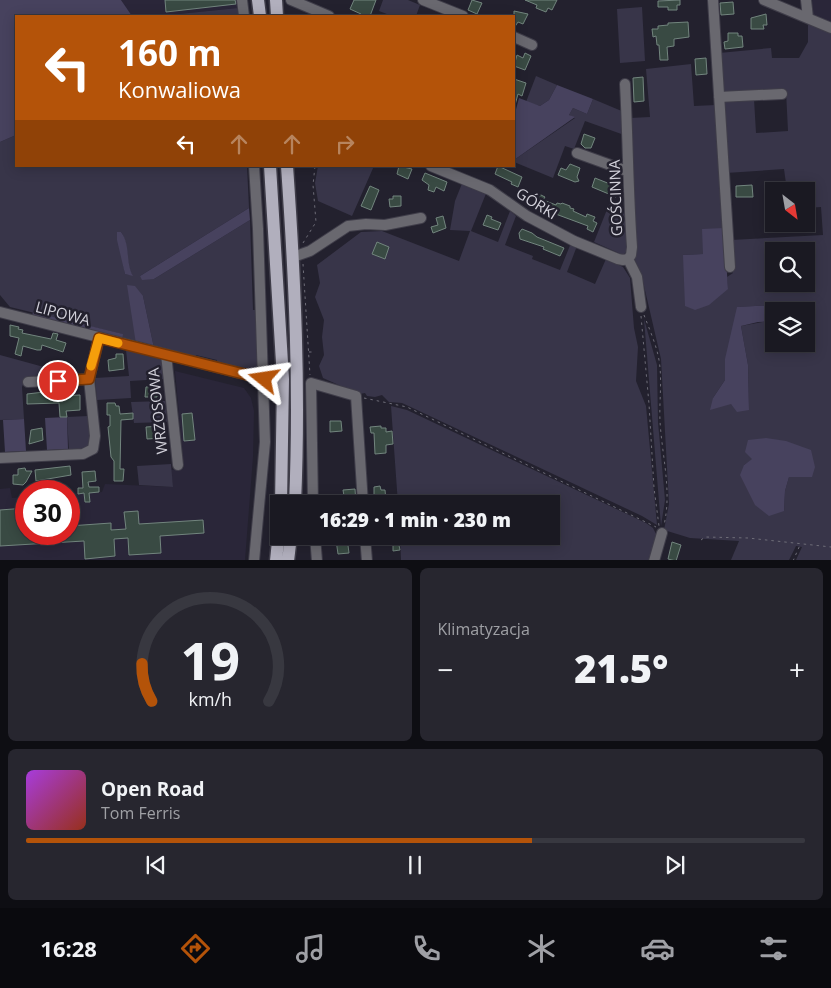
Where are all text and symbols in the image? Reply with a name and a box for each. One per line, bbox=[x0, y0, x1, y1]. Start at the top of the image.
text: 160 m bbox=[118, 29, 222, 76]
icon: left bbox=[35, 35, 100, 100]
text: Konwaliowa bbox=[118, 74, 241, 104]
icon: left bbox=[172, 130, 200, 158]
icon: ahead bbox=[225, 130, 253, 158]
icon: ahead bbox=[278, 130, 306, 158]
icon: right bbox=[331, 130, 359, 158]
street label: GOŚCINNA bbox=[604, 159, 626, 237]
north arrow bbox=[765, 182, 815, 232]
map controls bbox=[765, 182, 815, 352]
street label: GÓRKI bbox=[513, 183, 561, 223]
button: search bbox=[765, 242, 815, 292]
street label: LIPOWA bbox=[33, 296, 93, 330]
button: layers bbox=[765, 302, 815, 352]
position arrow bbox=[237, 352, 289, 404]
pin bbox=[37, 360, 79, 402]
street label: WRZOSOWA bbox=[142, 366, 171, 455]
icon: arrive bbox=[44, 367, 72, 395]
speed limit sign: 30 bbox=[15, 480, 80, 545]
text: 16:29 · 1 min · 230 m bbox=[319, 507, 511, 533]
text: Klimatyzacja bbox=[438, 618, 530, 640]
text: 19 bbox=[180, 624, 239, 695]
text: 21.5° bbox=[574, 642, 668, 694]
text: − bbox=[438, 650, 454, 688]
text: + bbox=[789, 650, 805, 688]
text: km/h bbox=[188, 687, 231, 711]
text: Open Road bbox=[101, 776, 205, 802]
text: Tom Ferris bbox=[101, 802, 180, 824]
icon: previous bbox=[142, 851, 170, 879]
icon: pause bbox=[401, 851, 429, 879]
icon: next bbox=[661, 851, 689, 879]
icon: directions bbox=[178, 931, 213, 966]
icon: music bbox=[293, 931, 328, 966]
icon: phone bbox=[409, 931, 444, 966]
icon: climate bbox=[524, 931, 559, 966]
icon: car bbox=[640, 931, 675, 966]
icon: filters bbox=[756, 931, 791, 966]
text: 16:28 bbox=[40, 933, 97, 963]

